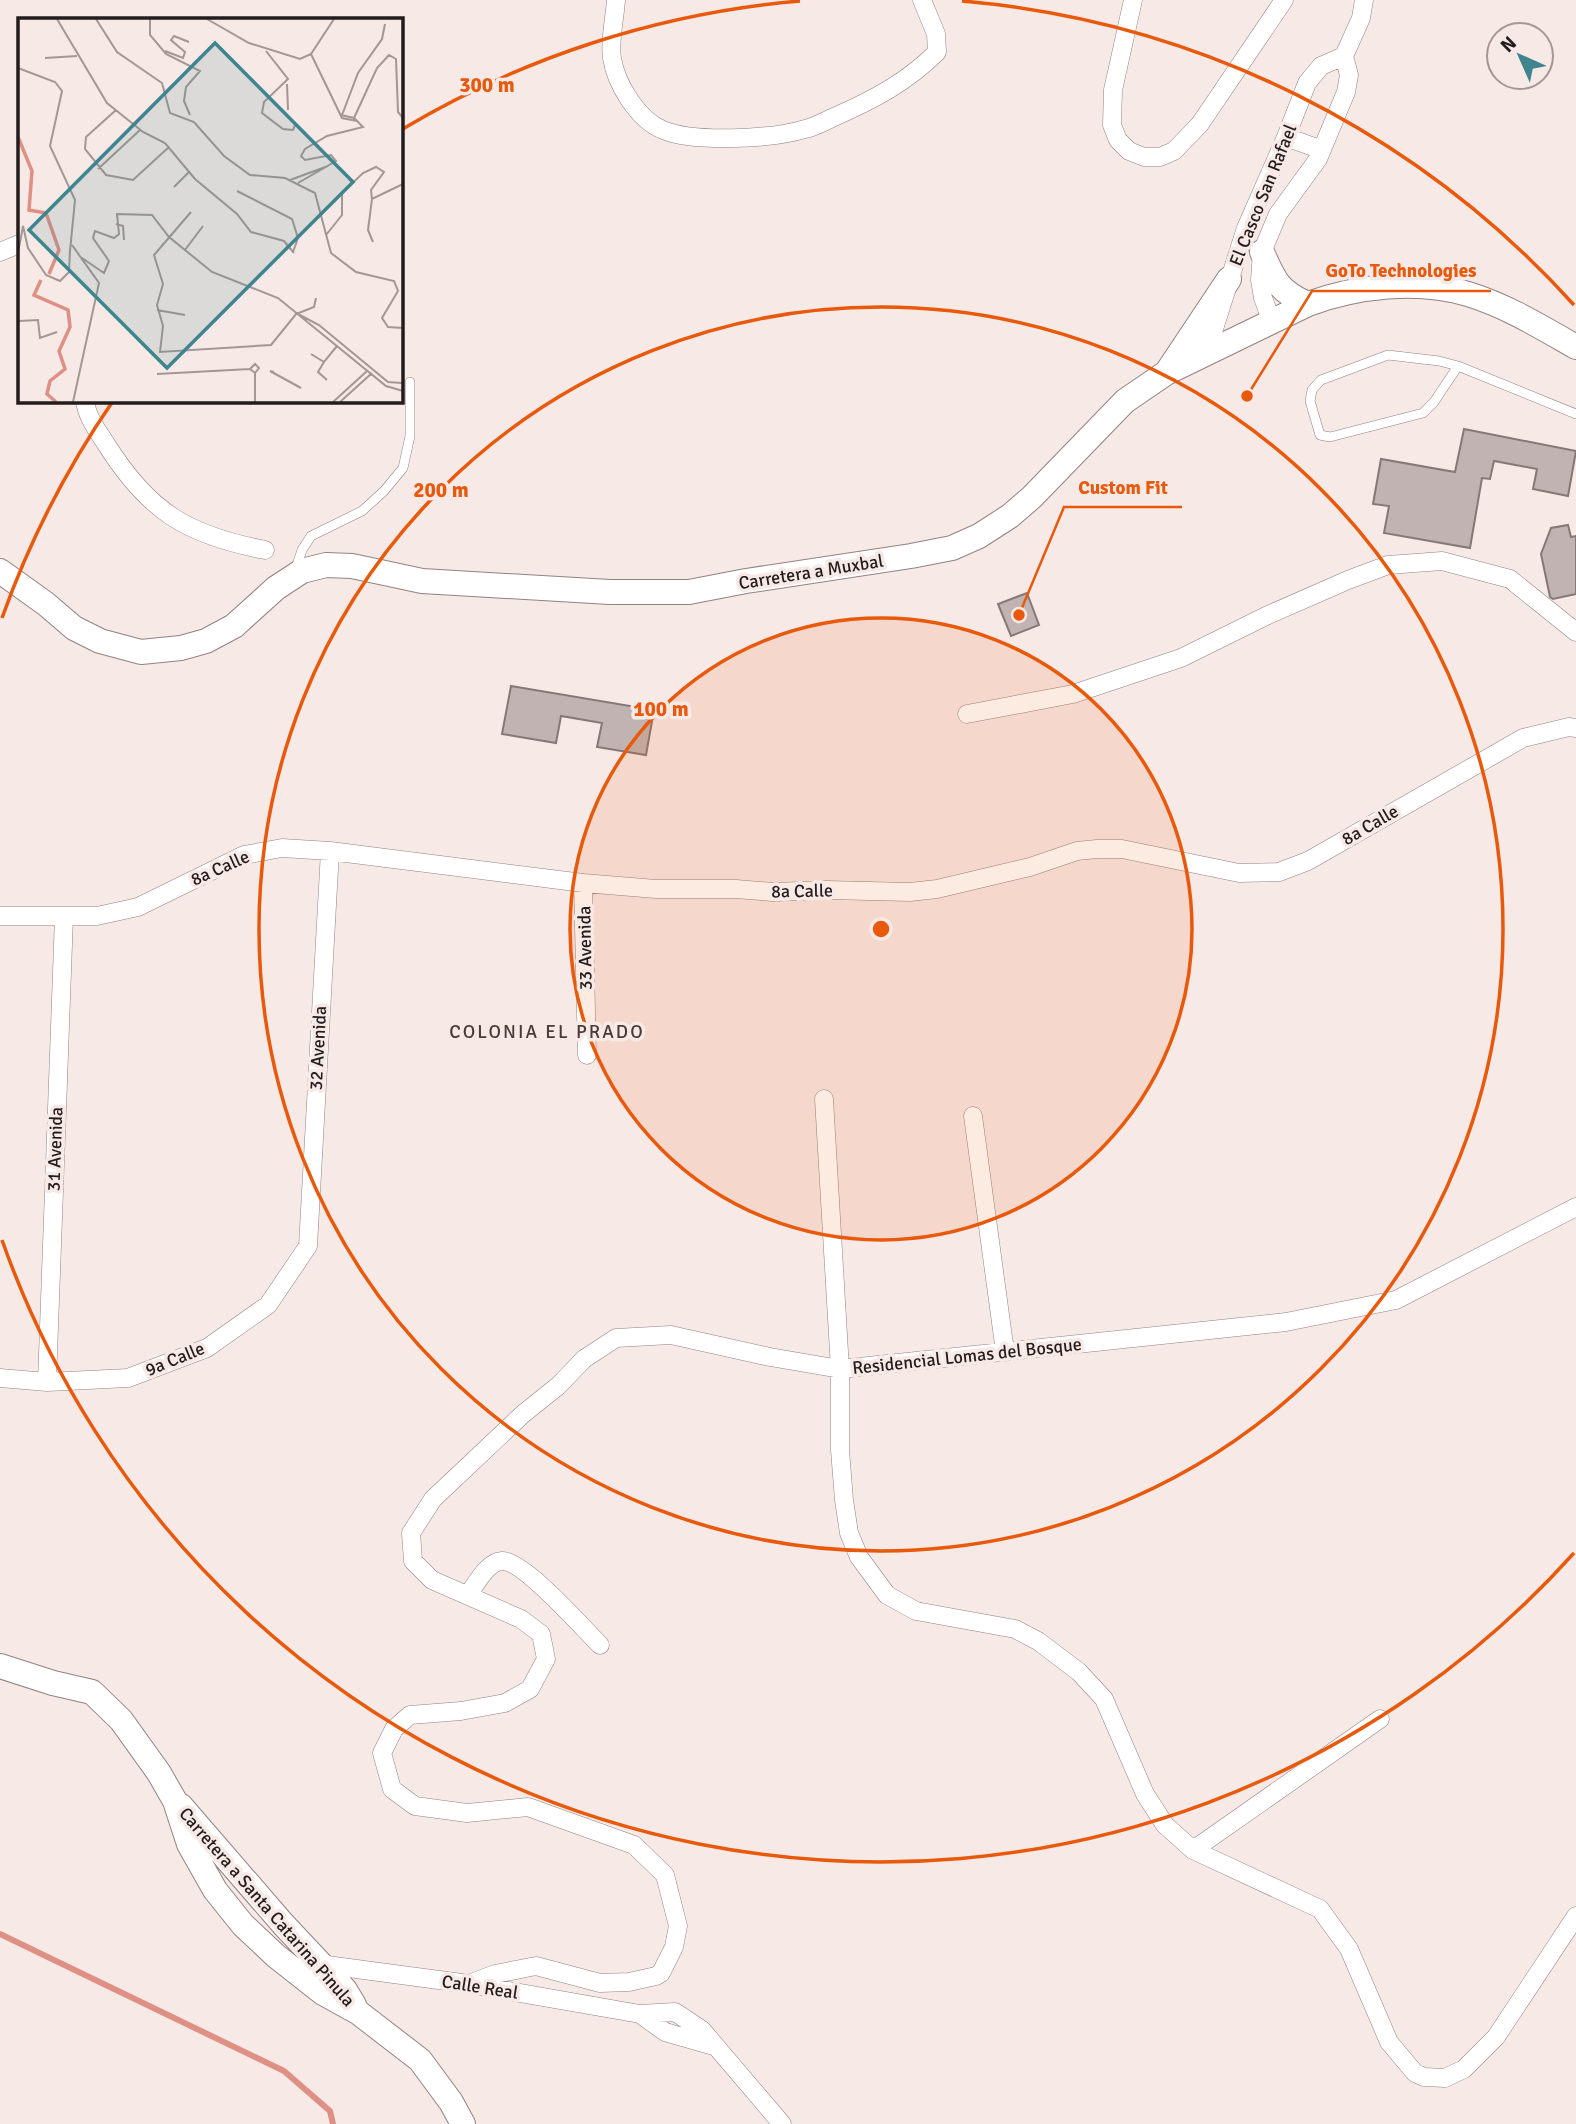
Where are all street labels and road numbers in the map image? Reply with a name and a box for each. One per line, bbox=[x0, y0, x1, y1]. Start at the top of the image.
street label: El Casco San Rafael bbox=[1225, 121, 1301, 269]
street label: Carretera a Muxbal bbox=[737, 550, 885, 594]
street label: 8a Calle bbox=[1338, 800, 1402, 850]
street label: 8a Calle bbox=[187, 845, 253, 891]
street label: 8a Calle bbox=[771, 879, 833, 903]
street label: 33 Avenida bbox=[573, 906, 597, 990]
street label: 32 Avenida bbox=[305, 1005, 331, 1091]
street label: 31 Avenida bbox=[43, 1106, 67, 1192]
street label: Residencial Lomas del Bosque bbox=[851, 1333, 1083, 1379]
street label: 9a Calle bbox=[142, 1337, 208, 1381]
street label: Carretera a Santa Catarina Pinula bbox=[174, 1803, 360, 2011]
street label: Calle Real bbox=[440, 1970, 520, 2004]

